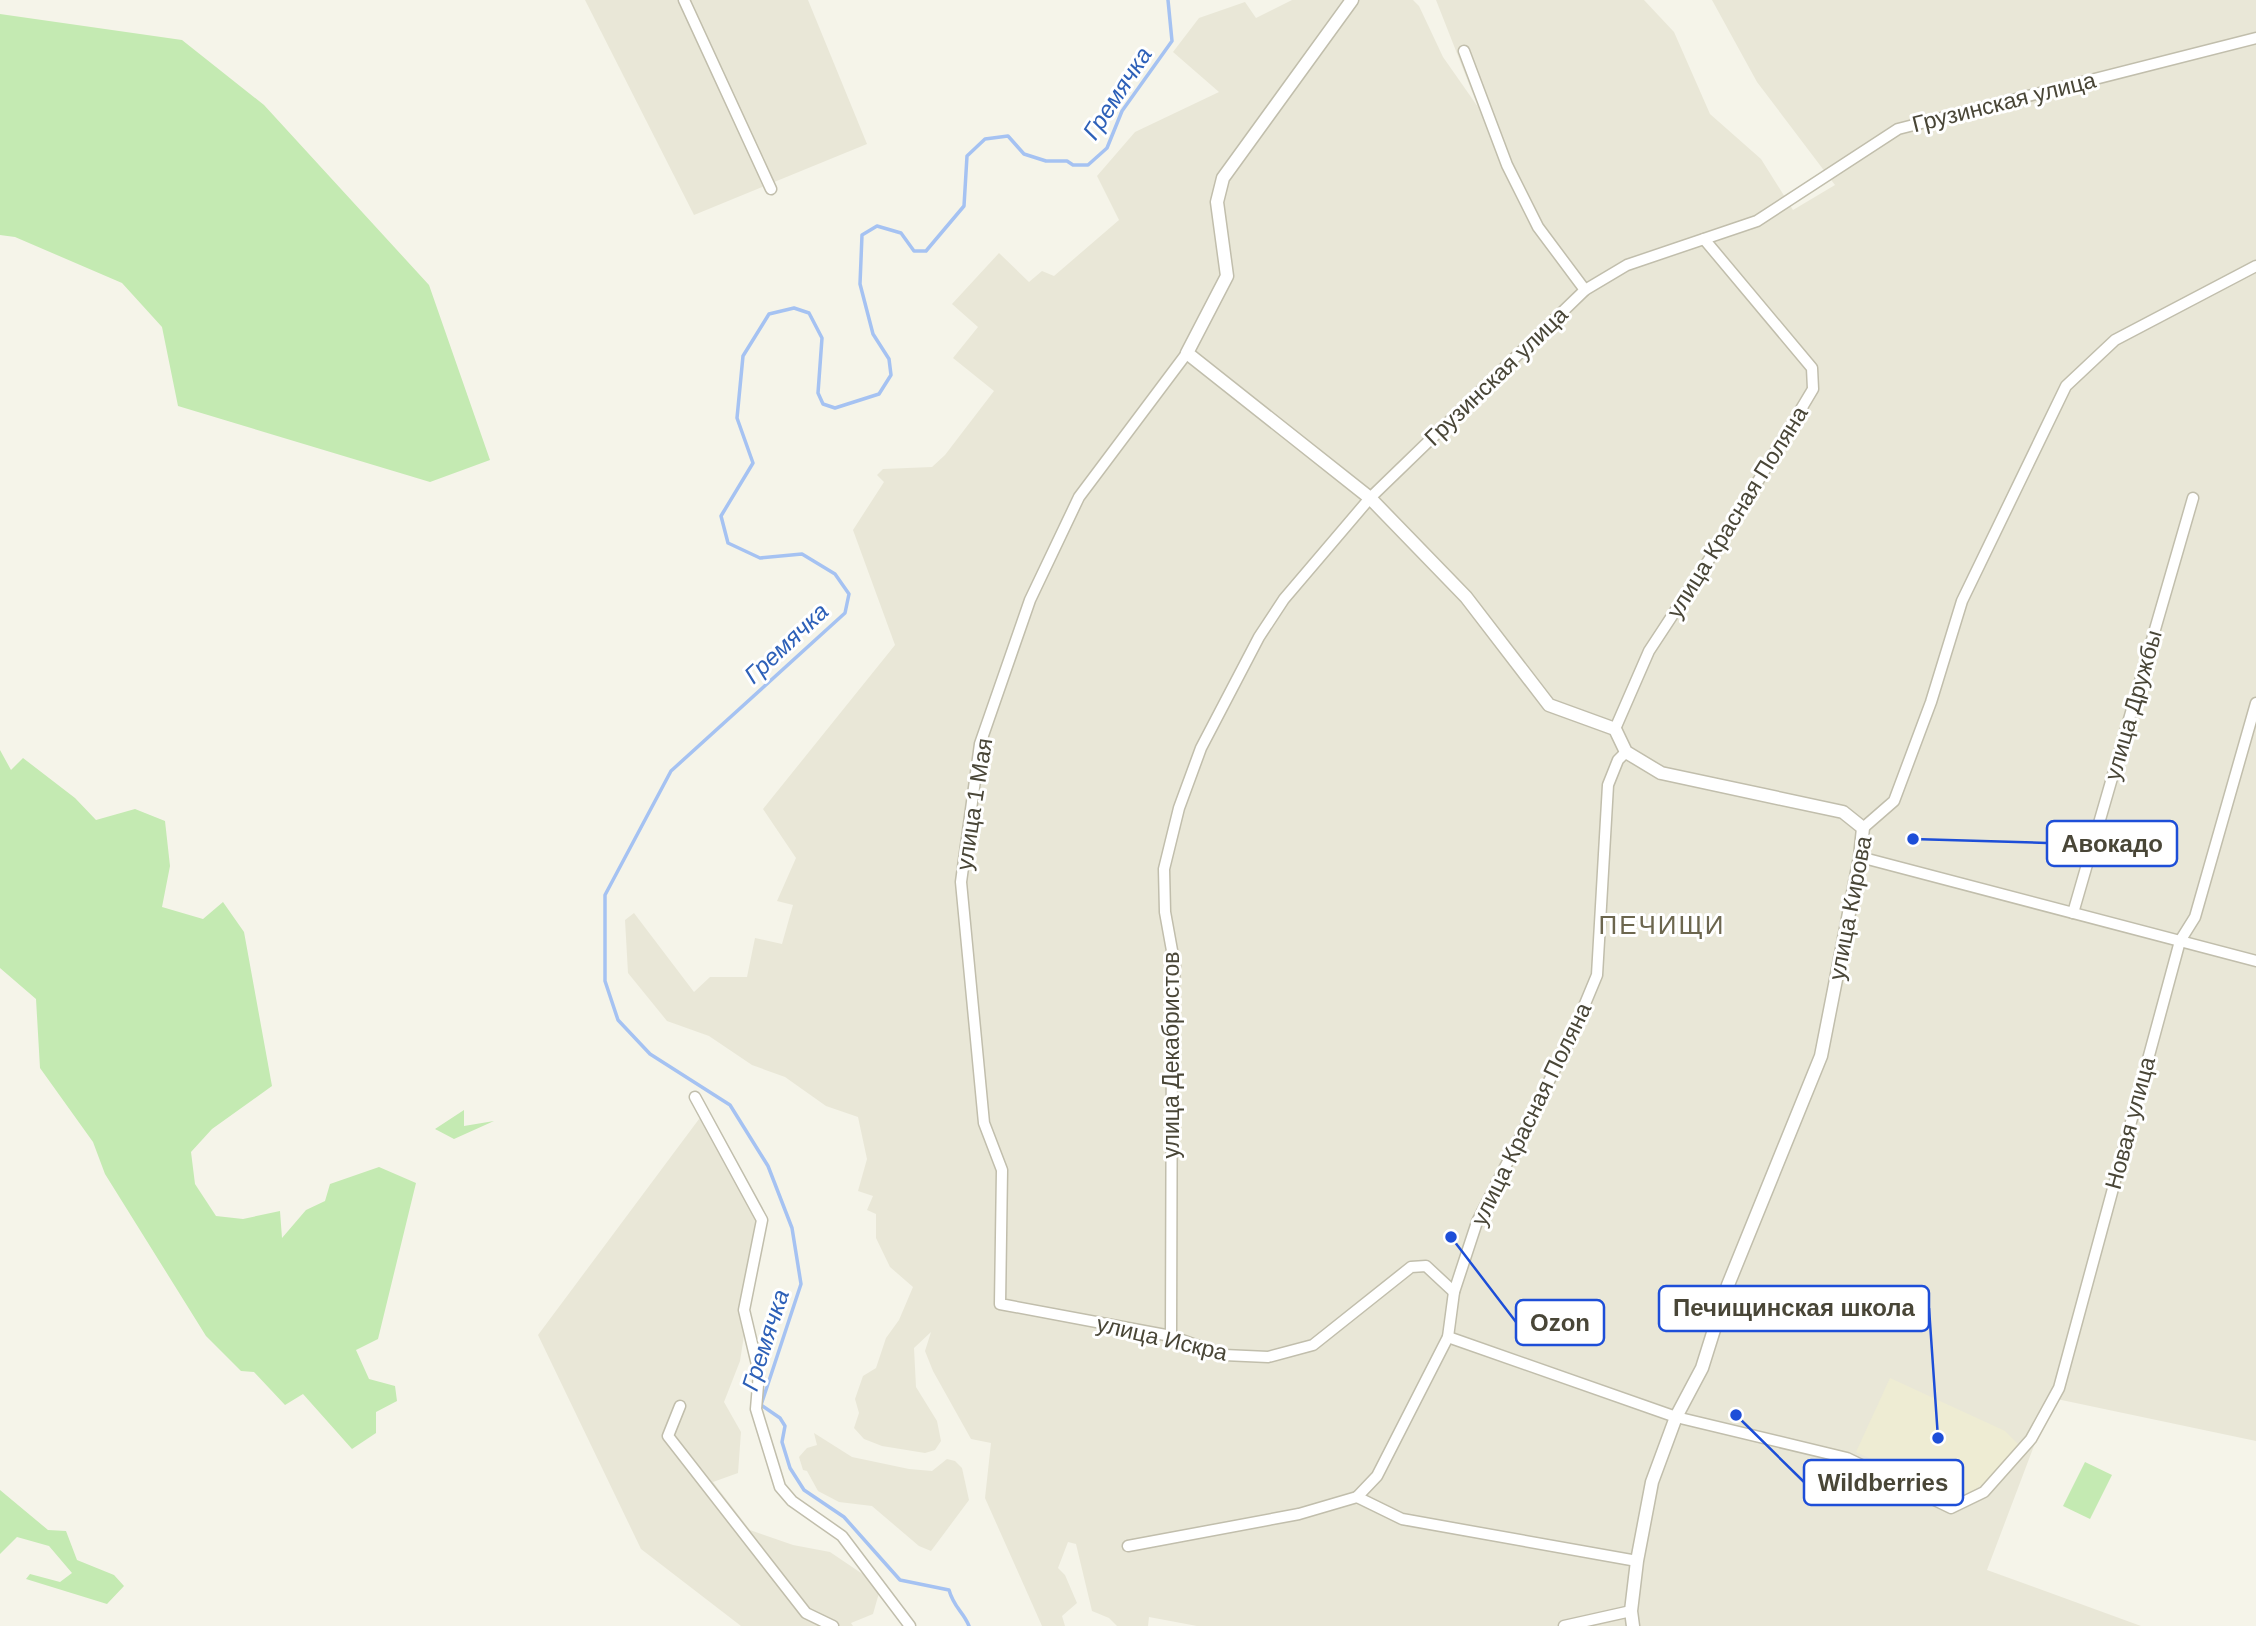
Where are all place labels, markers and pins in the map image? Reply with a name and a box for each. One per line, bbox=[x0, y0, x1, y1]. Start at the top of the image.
callout: Авокадо bbox=[2047, 821, 2177, 866]
callout: Печищинская школа bbox=[1659, 1286, 1929, 1331]
callout: Ozon bbox=[1516, 1300, 1604, 1345]
callout: Wildberries bbox=[1804, 1460, 1963, 1505]

